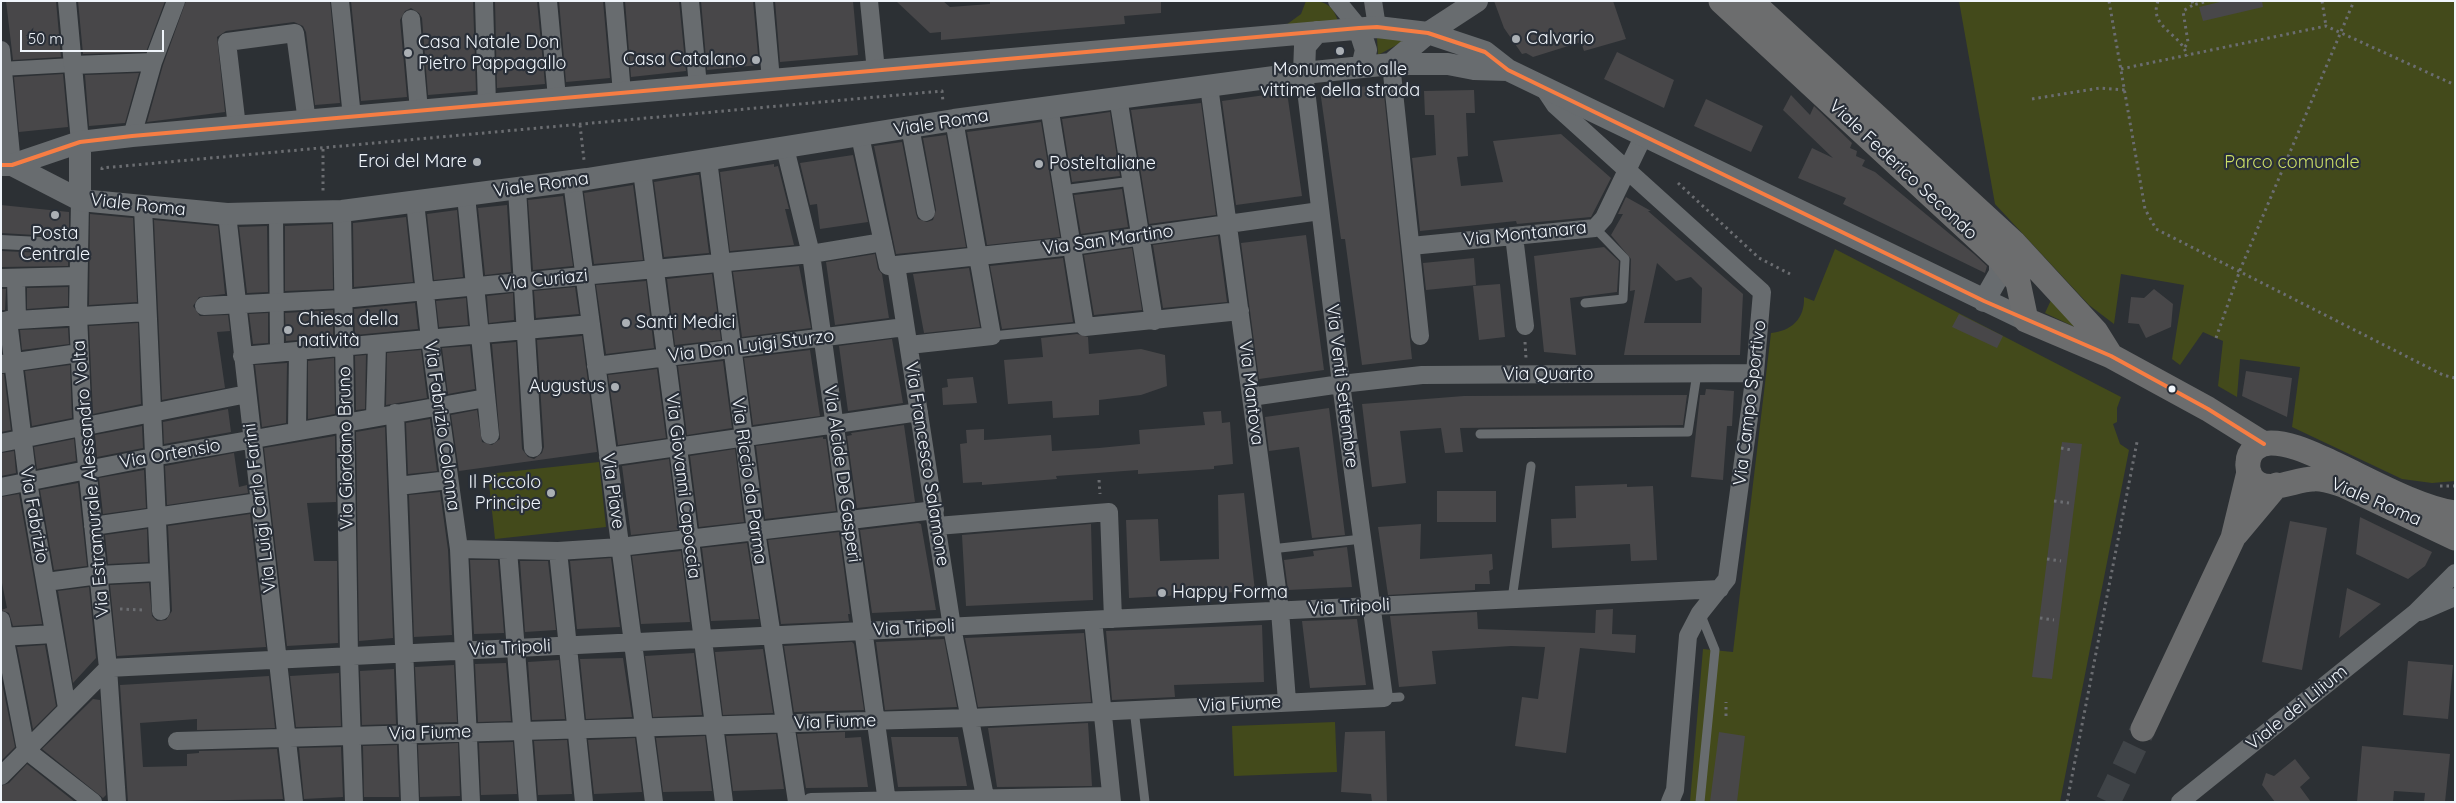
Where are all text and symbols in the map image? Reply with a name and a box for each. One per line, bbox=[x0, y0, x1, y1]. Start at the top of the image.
scale bar bbox=[22, 20, 166, 52]
place label: Calvario bbox=[1526, 28, 1594, 50]
text: 50 m bbox=[28, 29, 63, 48]
place label: Casa Natale Don Pietro Pappagallo bbox=[418, 32, 566, 74]
marker: Calvario bbox=[1510, 33, 1522, 45]
marker: Monumento alle vittime della strada bbox=[1334, 45, 1346, 57]
marker: Casa Natale Don Pietro Pappagallo bbox=[402, 47, 414, 59]
place label: Casa Catalano bbox=[623, 49, 746, 71]
marker: Casa Catalano bbox=[750, 54, 762, 66]
place label: Monumento alle vittime della strada bbox=[1260, 59, 1420, 102]
street label: Viale Federico Secondo bbox=[1824, 95, 1982, 245]
street label: Viale Roma bbox=[892, 105, 990, 141]
place label: Eroi del Mare bbox=[358, 151, 467, 173]
park label: Parco comunale bbox=[2224, 152, 2360, 174]
place label: PosteItaliane bbox=[1049, 153, 1156, 175]
marker: Eroi del Mare bbox=[471, 156, 483, 168]
marker: PosteItaliane bbox=[1033, 158, 1045, 170]
street label: Viale Roma bbox=[492, 168, 590, 202]
street label: Viale Roma bbox=[89, 189, 187, 221]
marker: Posta Centrale bbox=[49, 209, 61, 221]
street label: Via Montanara bbox=[1462, 217, 1588, 251]
street label: Via San Martino bbox=[1041, 220, 1175, 260]
place label: Posta Centrale bbox=[20, 223, 90, 266]
street label: Via Curiazi bbox=[499, 265, 589, 295]
street label: Via Venti Settembre bbox=[1321, 303, 1363, 469]
place label: Chiesa della natività bbox=[298, 309, 399, 352]
place label: Santi Medici bbox=[636, 312, 735, 334]
marker: Santi Medici bbox=[620, 317, 632, 329]
street label: Via Campo Sportivo bbox=[1729, 319, 1771, 487]
marker: Chiesa della natività bbox=[282, 324, 294, 336]
street label: Via Don Luigi Sturzo bbox=[667, 325, 835, 367]
street label: Via Estramurale Alessandro Volta bbox=[68, 339, 114, 619]
street label: Via Fabrizio Colonna bbox=[419, 340, 465, 512]
street label: Via Mantova bbox=[1234, 340, 1268, 446]
street label: Via Francesco Salamone bbox=[900, 360, 954, 568]
street label: Via Quarto bbox=[1503, 364, 1593, 386]
street label: Via Giordano Bruno bbox=[334, 366, 358, 530]
place label: Augustus bbox=[529, 376, 605, 398]
marker: Augustus bbox=[609, 381, 621, 393]
street label: Via Alcide De Gasperi bbox=[819, 384, 865, 564]
unlabelled marker bbox=[2167, 384, 2177, 394]
street label: Via Giovanni Capoccia bbox=[661, 392, 705, 580]
street label: Via Riccio da Parma bbox=[727, 396, 771, 566]
street label: Via Luigi Carlo Farini bbox=[239, 422, 281, 594]
street label: Via Ortensio bbox=[118, 434, 222, 474]
street label: Via Piave bbox=[597, 452, 629, 530]
street label: Via Fabrizio bbox=[15, 465, 53, 565]
place label: Il Piccolo Principe bbox=[469, 472, 541, 514]
street label: Viale Roma bbox=[2328, 473, 2424, 531]
marker: Il Piccolo Principe bbox=[545, 487, 557, 499]
place label: Happy Forma bbox=[1172, 582, 1288, 604]
marker: Happy Forma bbox=[1156, 587, 1168, 599]
street label: Via Tripoli bbox=[1307, 594, 1391, 620]
street label: Via Tripoli bbox=[872, 615, 956, 641]
street label: Via Tripoli bbox=[468, 635, 552, 661]
street label: Viale dei Lilium bbox=[2242, 661, 2352, 755]
street label: Via Fiume bbox=[1198, 691, 1282, 717]
street label: Via Fiume bbox=[793, 710, 877, 734]
street label: Via Fiume bbox=[388, 721, 472, 745]

